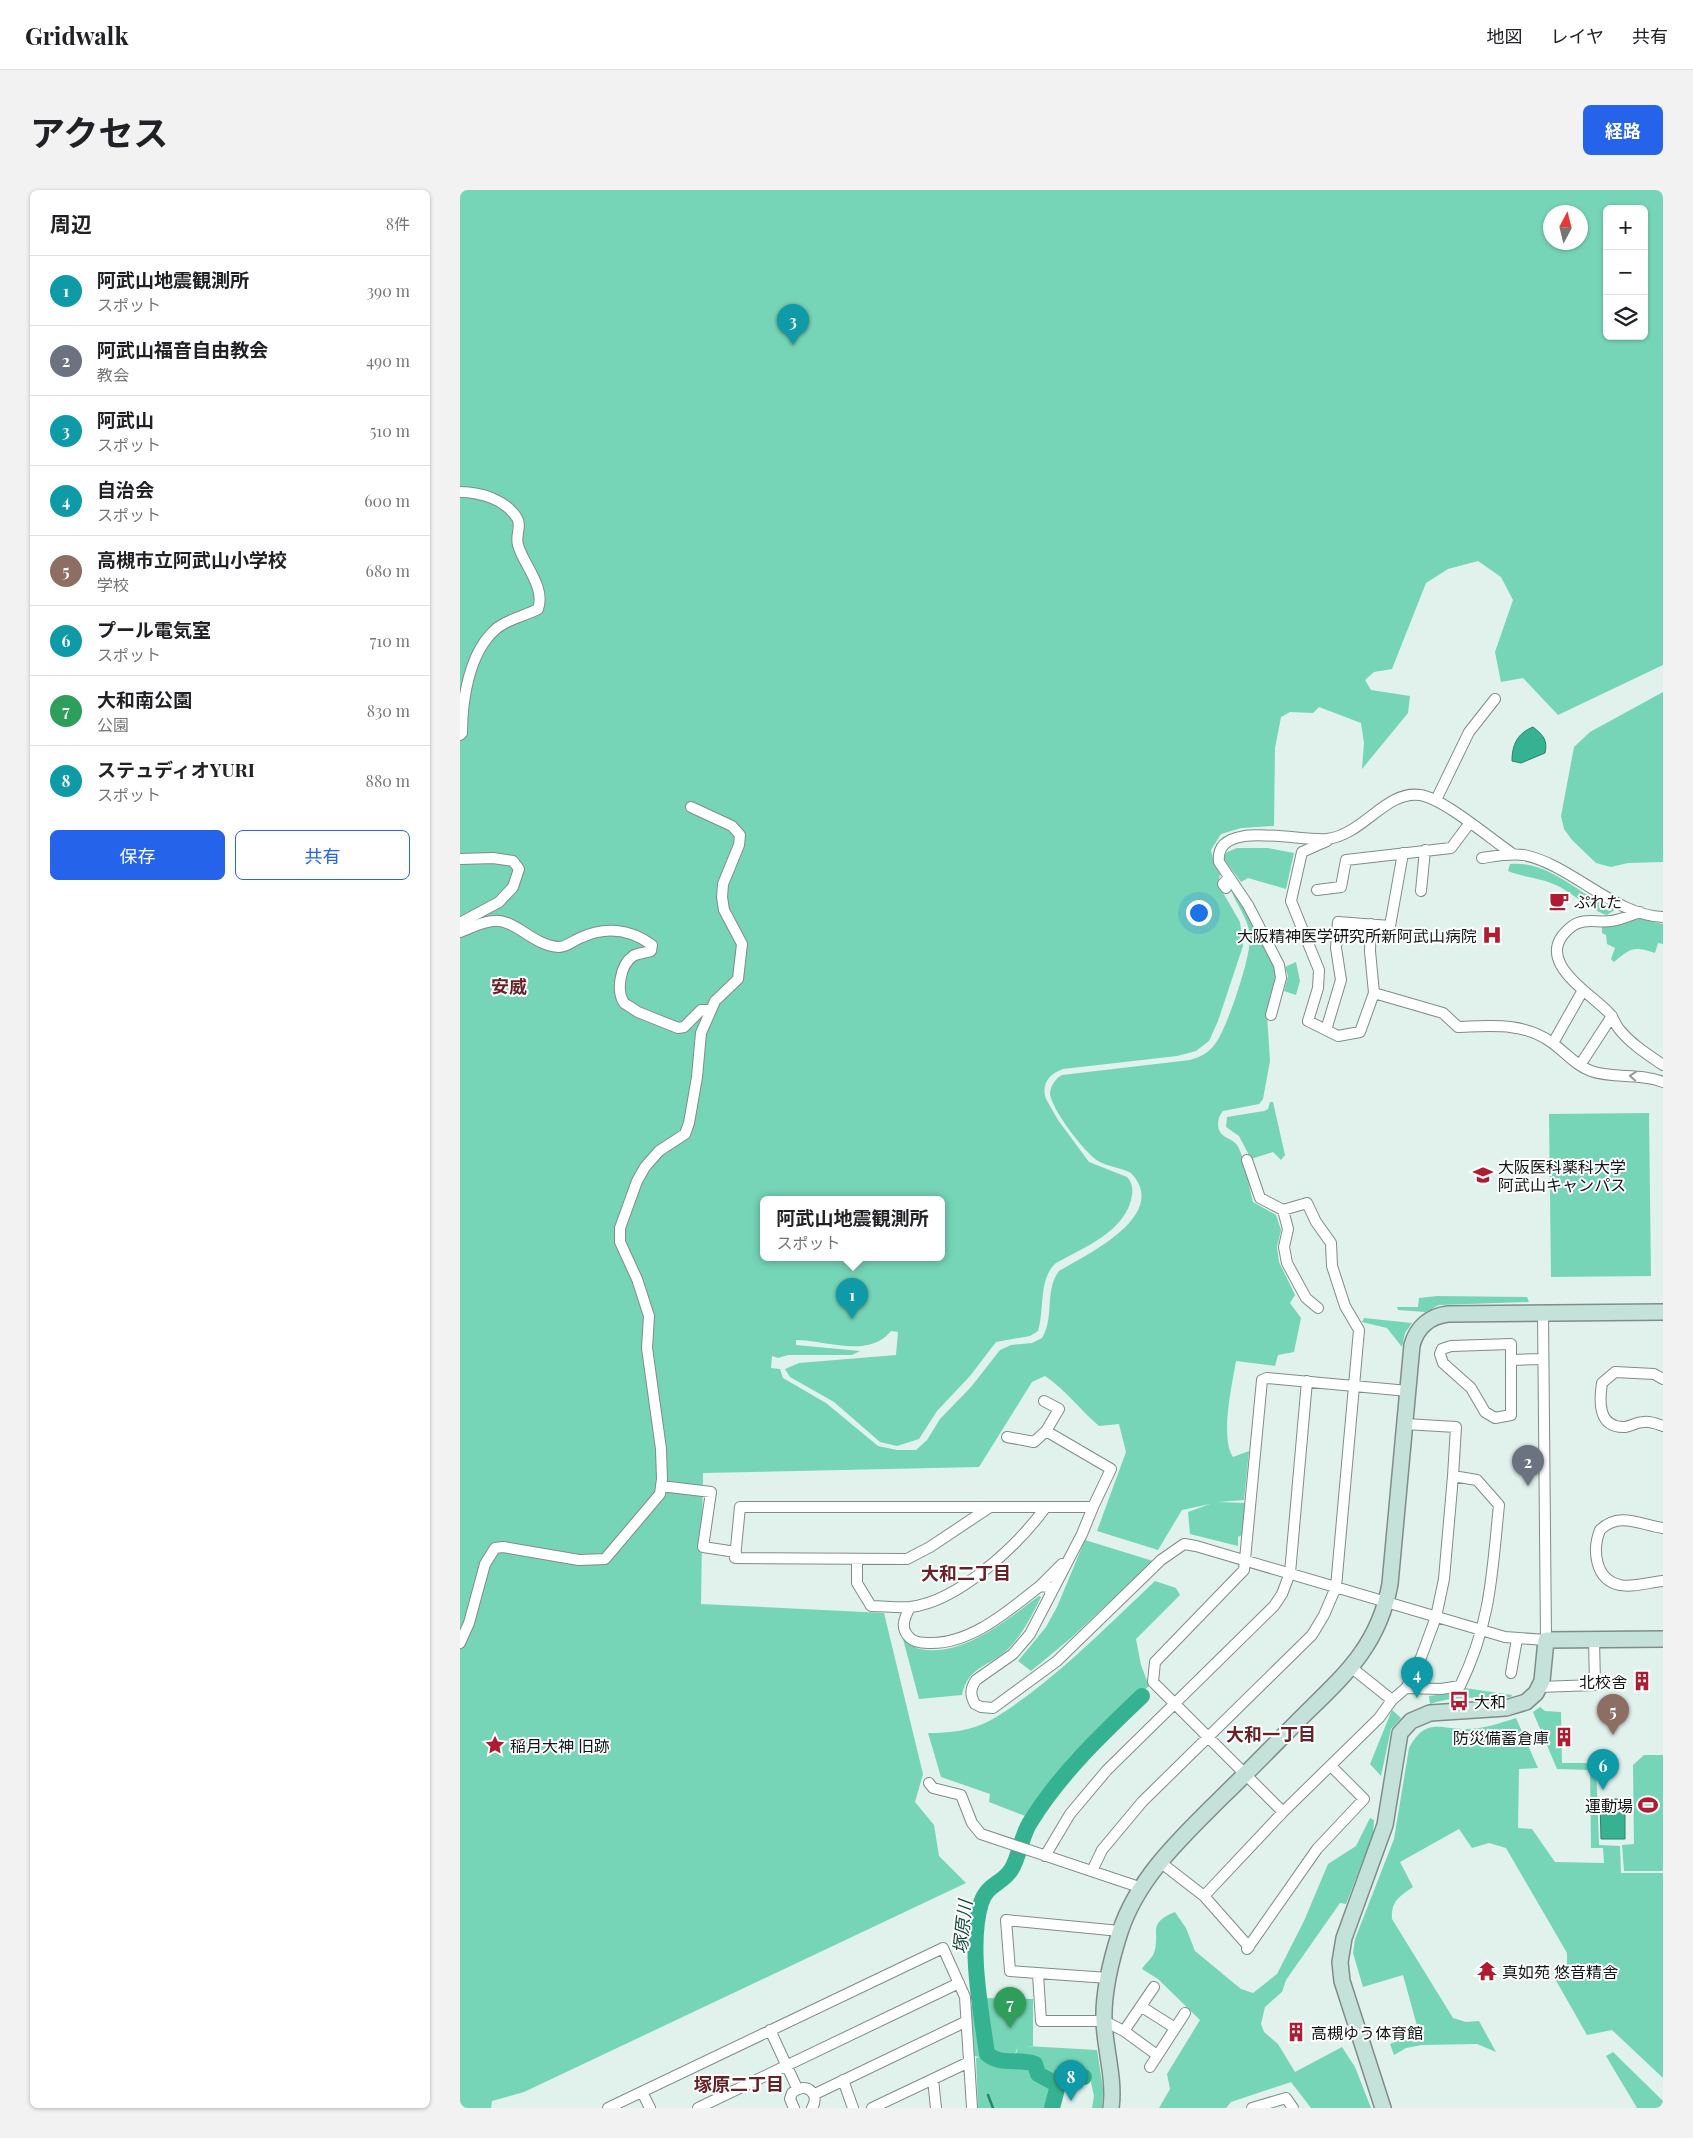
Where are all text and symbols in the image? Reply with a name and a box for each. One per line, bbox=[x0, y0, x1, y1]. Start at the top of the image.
text: Gridwalk bbox=[25, 19, 128, 51]
text: 地図 bbox=[1487, 24, 1523, 48]
text: レイヤ bbox=[1551, 24, 1604, 48]
text: 共有 bbox=[1632, 24, 1668, 48]
button: 経路 bbox=[1583, 105, 1663, 155]
text: アクセス bbox=[30, 108, 168, 155]
north arrow bbox=[1543, 205, 1588, 250]
map controls bbox=[1603, 205, 1648, 340]
button: + bbox=[1603, 205, 1648, 250]
text: 周辺 bbox=[50, 209, 92, 237]
text: 8件 bbox=[386, 213, 410, 234]
button: − bbox=[1603, 250, 1648, 295]
text: 阿武山地震観測所 bbox=[97, 266, 249, 292]
text: 1 bbox=[63, 280, 69, 301]
text: 390 m bbox=[367, 280, 410, 301]
text: スポット bbox=[97, 294, 161, 315]
button: layers bbox=[1603, 295, 1648, 340]
pin: 3 bbox=[777, 304, 809, 345]
text: 阿武山福音自由教会 bbox=[97, 336, 268, 362]
text: 2 bbox=[62, 350, 70, 371]
text: 490 m bbox=[366, 350, 410, 371]
text: 教会 bbox=[97, 364, 129, 385]
text: 阿武山 bbox=[97, 406, 154, 432]
text: 3 bbox=[62, 420, 70, 441]
text: 510 m bbox=[370, 420, 410, 441]
text: スポット bbox=[97, 434, 161, 455]
text: 自治会 bbox=[97, 476, 154, 502]
text: 4 bbox=[62, 490, 70, 511]
text: 600 m bbox=[364, 490, 410, 511]
text: スポット bbox=[97, 504, 161, 525]
text: 高槻市立阿武山小学校 bbox=[97, 546, 287, 572]
text: 5 bbox=[62, 560, 70, 581]
text: 680 m bbox=[366, 560, 410, 581]
text: 学校 bbox=[97, 574, 129, 595]
text: プール電気室 bbox=[97, 616, 211, 642]
text: 6 bbox=[62, 630, 70, 651]
text: 710 m bbox=[370, 630, 410, 651]
text: スポット bbox=[97, 644, 161, 665]
text: 大和南公園 bbox=[97, 686, 192, 712]
text: 7 bbox=[62, 700, 70, 721]
text: 830 m bbox=[367, 700, 410, 721]
text: 公園 bbox=[97, 714, 129, 735]
text: ステュディオYURI bbox=[97, 756, 255, 782]
text: 8 bbox=[62, 770, 70, 791]
text: 880 m bbox=[366, 770, 410, 791]
text: スポット bbox=[97, 784, 161, 805]
button: 保存 bbox=[50, 830, 225, 880]
button: 共有 bbox=[235, 830, 410, 880]
cafe icon: ぷれた bbox=[1548, 890, 1570, 912]
place label: ぷれた bbox=[1574, 891, 1622, 912]
your location bbox=[1186, 900, 1212, 926]
hospital icon: 大阪精神医学研究所新阿武山病院 bbox=[1481, 924, 1503, 946]
place label: 大阪精神医学研究所新阿武山病院 bbox=[1237, 925, 1477, 946]
district label: 安威 bbox=[491, 974, 527, 998]
one-way arrow bbox=[1628, 1071, 1636, 1082]
place label: 大阪医科薬科大学 阿武山キャンパス bbox=[1498, 1156, 1626, 1195]
school or university icon: 大阪医科薬科大学 阿武山キャンパス bbox=[1472, 1164, 1494, 1186]
popup bbox=[760, 1196, 945, 1261]
text: 阿武山地震観測所 bbox=[776, 1204, 929, 1230]
text: スポット bbox=[776, 1232, 841, 1253]
pin: 1 bbox=[836, 1278, 868, 1319]
pin: 2 bbox=[1512, 1445, 1544, 1486]
district label: 大和二丁目 bbox=[921, 1561, 1011, 1585]
pin: 4 bbox=[1401, 1657, 1433, 1698]
building icon: 北校舎 bbox=[1631, 1670, 1653, 1692]
place label: 北校舎 bbox=[1579, 1671, 1627, 1692]
bus stop icon: 大和 bbox=[1448, 1690, 1470, 1712]
place label: 大和 bbox=[1474, 1691, 1506, 1712]
pin: 5 bbox=[1597, 1694, 1629, 1735]
district label: 大和一丁目 bbox=[1226, 1722, 1316, 1746]
building icon: 防災備蓄倉庫 bbox=[1553, 1726, 1575, 1748]
place label: 防災備蓄倉庫 bbox=[1453, 1727, 1549, 1748]
place icon: 稲月大神 旧跡 bbox=[484, 1734, 506, 1756]
place label: 稲月大神 旧跡 bbox=[510, 1735, 610, 1756]
pin: 6 bbox=[1587, 1749, 1619, 1790]
sports icon: 運動場 bbox=[1637, 1794, 1659, 1816]
place label: 運動場 bbox=[1585, 1795, 1633, 1816]
water label: 塚原川 bbox=[947, 1897, 977, 1955]
temple icon: 真如苑 悠音精舎 bbox=[1476, 1960, 1498, 1982]
place label: 真如苑 悠音精舎 bbox=[1502, 1961, 1618, 1982]
pin: 7 bbox=[994, 1987, 1026, 2028]
building icon: 高槻ゆう体育館 bbox=[1285, 2021, 1307, 2043]
place label: 高槻ゆう体育館 bbox=[1311, 2022, 1423, 2043]
pin: 8 bbox=[1055, 2060, 1087, 2101]
district label: 塚原二丁目 bbox=[694, 2072, 784, 2096]

